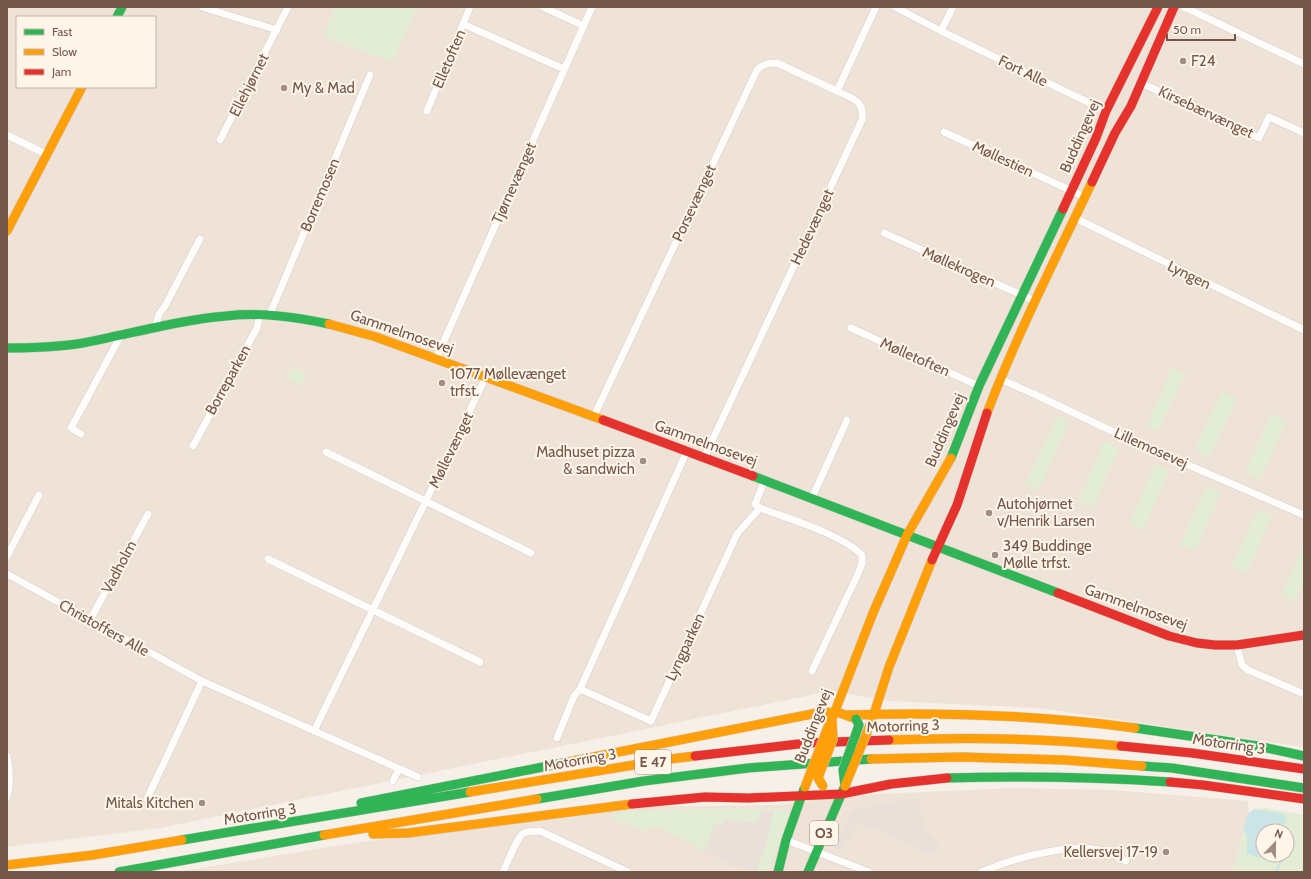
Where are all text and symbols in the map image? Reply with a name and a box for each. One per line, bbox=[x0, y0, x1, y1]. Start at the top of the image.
legend bbox=[16, 16, 156, 88]
scale bar bbox=[1167, 16, 1235, 42]
text: 50 m bbox=[1173, 22, 1201, 37]
text: Fast bbox=[52, 24, 72, 39]
street label: Elletoften bbox=[429, 27, 469, 91]
text: Slow bbox=[52, 44, 77, 59]
street label: Ellehjørnet bbox=[225, 50, 273, 120]
street label: Fort Alle bbox=[995, 51, 1051, 91]
place label: F24 bbox=[1191, 52, 1216, 70]
marker: F24 bbox=[1178, 56, 1188, 66]
text: Jam bbox=[51, 64, 71, 79]
place label: My & Mad bbox=[292, 79, 355, 97]
street label: Kirsebærvænget bbox=[1156, 82, 1256, 142]
marker: My & Mad bbox=[279, 83, 289, 93]
street label: Buddingevej bbox=[1056, 97, 1104, 175]
street label: Møllestien bbox=[970, 137, 1036, 181]
street label: Tjørnevænget bbox=[488, 139, 540, 227]
street label: Borremosen bbox=[297, 156, 343, 234]
street label: Porsevænget bbox=[668, 162, 720, 244]
street label: Hedevænget bbox=[787, 186, 837, 268]
street label: Møllekrogen bbox=[920, 243, 998, 291]
street label: Lyngen bbox=[1164, 257, 1214, 293]
street label: Gammelmosevej bbox=[348, 306, 456, 358]
street label: Mølletoften bbox=[877, 334, 953, 380]
street label: Borreparken bbox=[201, 342, 255, 418]
place label: 1077 Møllevænget trfst. bbox=[450, 365, 566, 400]
marker: 1077 Møllevænget trfst. bbox=[437, 378, 447, 388]
street label: Buddingevej bbox=[921, 391, 969, 469]
street label: Møllevænget bbox=[425, 409, 477, 491]
street label: Gammelmosevej bbox=[652, 416, 760, 470]
street label: Lillemosevej bbox=[1111, 424, 1191, 472]
place label: Madhuset pizza & sandwich bbox=[536, 443, 636, 478]
marker: Madhuset pizza & sandwich bbox=[638, 456, 648, 466]
place label: Autohjørnet v/Henrik Larsen bbox=[997, 495, 1095, 530]
marker: Autohjørnet v/Henrik Larsen bbox=[984, 508, 994, 518]
place label: 349 Buddinge Mølle trfst. bbox=[1003, 537, 1092, 572]
street label: Vadholm bbox=[98, 538, 140, 596]
marker: 349 Buddinge Mølle trfst. bbox=[990, 550, 1000, 560]
street label: Gammelmosevej bbox=[1082, 580, 1190, 634]
street label: Christoffers Alle bbox=[56, 596, 152, 660]
street label: Lyngparken bbox=[662, 610, 708, 684]
street label: Buddingevej bbox=[791, 686, 835, 766]
street label: Motorring 3 bbox=[866, 716, 940, 736]
street label: Motorring 3 bbox=[1191, 730, 1267, 758]
street label: Motorring 3 bbox=[542, 745, 618, 775]
road number: E 47 bbox=[635, 750, 671, 774]
place label: Mitals Kitchen bbox=[105, 794, 194, 812]
marker: Mitals Kitchen bbox=[197, 798, 207, 808]
street label: Motorring 3 bbox=[222, 799, 298, 829]
road number: O3 bbox=[810, 821, 838, 845]
north arrow bbox=[1255, 823, 1295, 863]
text: N bbox=[1273, 826, 1285, 842]
place label: Kellersvej 17-19 bbox=[1064, 843, 1158, 861]
marker: Kellersvej 17-19 bbox=[1161, 847, 1171, 857]

